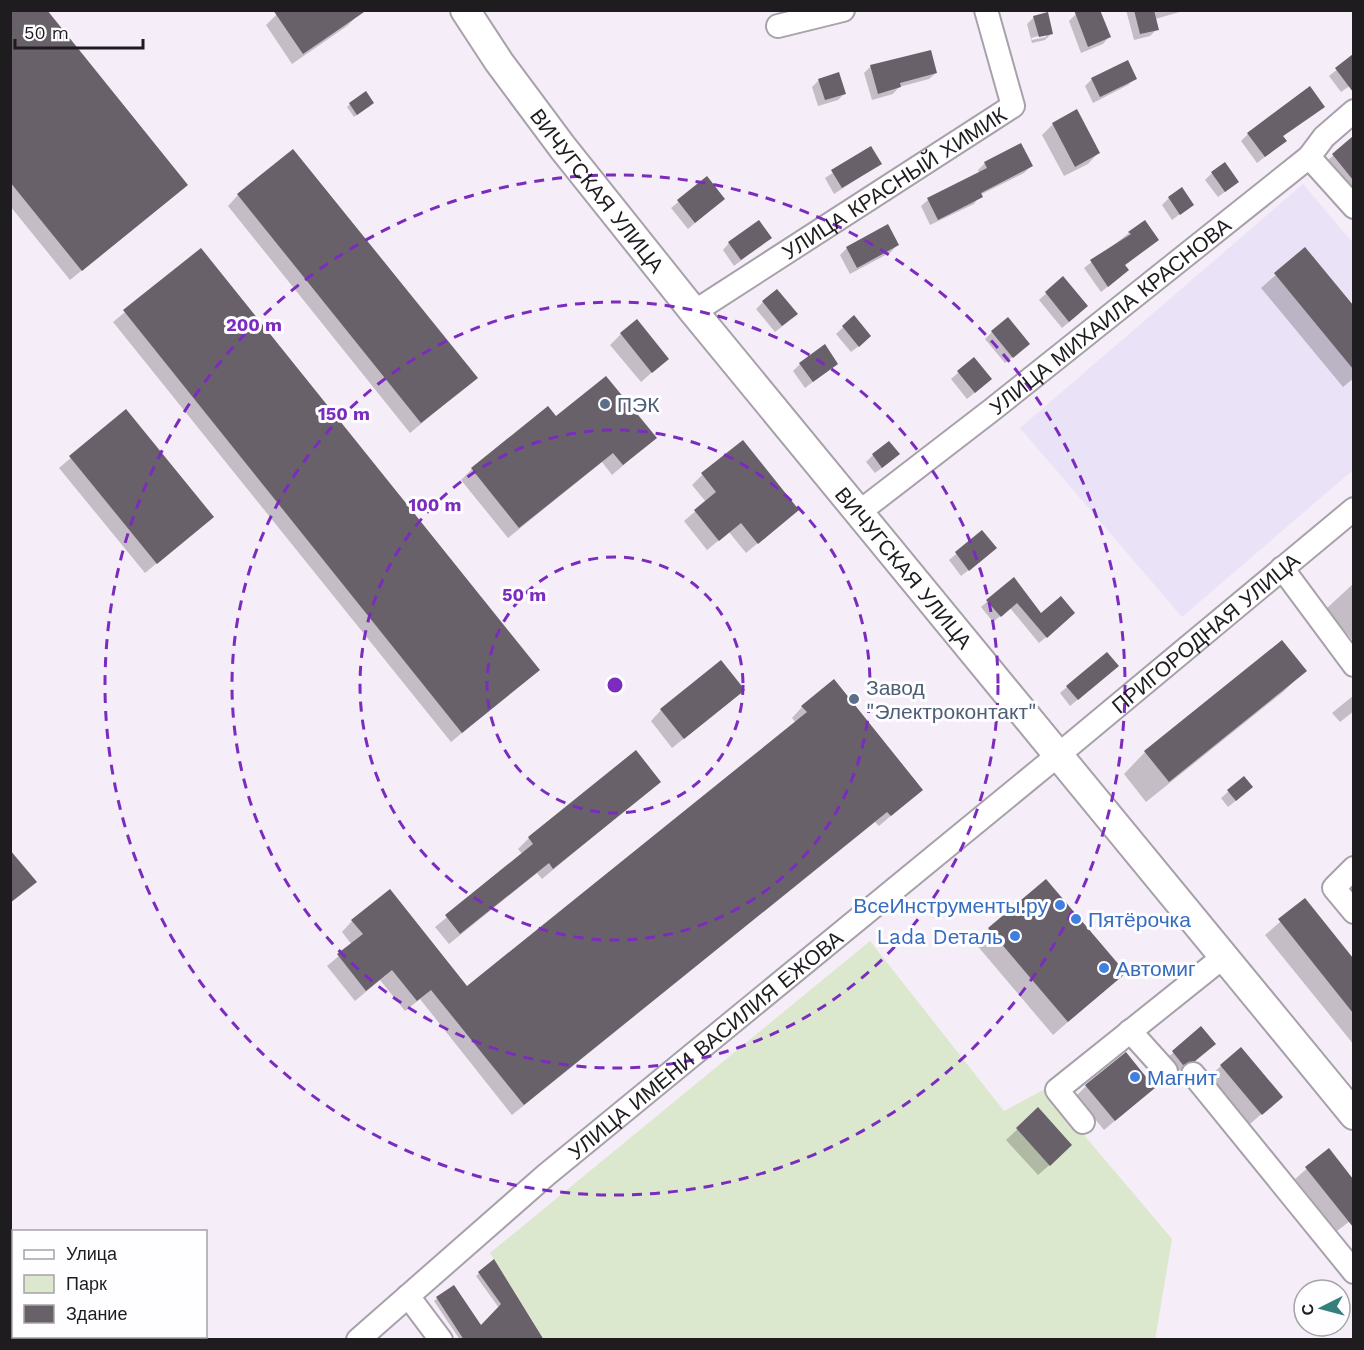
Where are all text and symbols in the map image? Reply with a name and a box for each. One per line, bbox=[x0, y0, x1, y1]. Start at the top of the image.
scale bar bbox=[15, 12, 142, 50]
text: 50 m bbox=[24, 22, 69, 43]
street label: УЛИЦА КРАСНЫЙ ХИМИК bbox=[777, 101, 1011, 264]
street label: ВИЧУГСКАЯ УЛИЦА bbox=[525, 103, 670, 277]
street label: УЛИЦА МИХАИЛА КРАСНОВА bbox=[984, 212, 1236, 419]
text: 200 m bbox=[226, 314, 282, 335]
place label: ПЭК bbox=[617, 392, 660, 417]
marker: ПЭК bbox=[598, 397, 612, 411]
text: 150 m bbox=[318, 403, 370, 424]
street label: ВИЧУГСКАЯ УЛИЦА bbox=[830, 482, 978, 653]
text: 100 m bbox=[408, 494, 462, 515]
street label: ПРИГОРОДНАЯ УЛИЦА bbox=[1106, 547, 1305, 718]
text: 50 m bbox=[502, 584, 546, 605]
centre of rings bbox=[605, 675, 625, 695]
place label: Завод "Электроконтакт" bbox=[866, 675, 1036, 724]
marker: Завод "Электроконтакт" bbox=[847, 692, 861, 706]
place label: ВсеИнструменты.ру bbox=[853, 893, 1048, 918]
marker: ВсеИнструменты.ру bbox=[1053, 898, 1067, 912]
place label: Пятёрочка bbox=[1088, 907, 1191, 932]
marker: Пятёрочка bbox=[1069, 912, 1083, 926]
place label: Lada Dеталь bbox=[876, 924, 1003, 949]
street label: УЛИЦА ИМЕНИ ВАСИЛИЯ ЕЖОВА bbox=[563, 925, 847, 1164]
marker: Lada Dеталь bbox=[1008, 929, 1022, 943]
place label: Автомиг bbox=[1116, 956, 1196, 981]
marker: Автомиг bbox=[1097, 961, 1111, 975]
place label: Магнит bbox=[1147, 1065, 1217, 1090]
marker: Магнит bbox=[1128, 1070, 1142, 1084]
legend bbox=[12, 1230, 207, 1338]
text: Улица bbox=[66, 1243, 118, 1264]
text: Парк bbox=[66, 1273, 107, 1294]
north arrow bbox=[1292, 1278, 1352, 1338]
text: С bbox=[1297, 1302, 1318, 1316]
text: Здание bbox=[66, 1303, 127, 1324]

